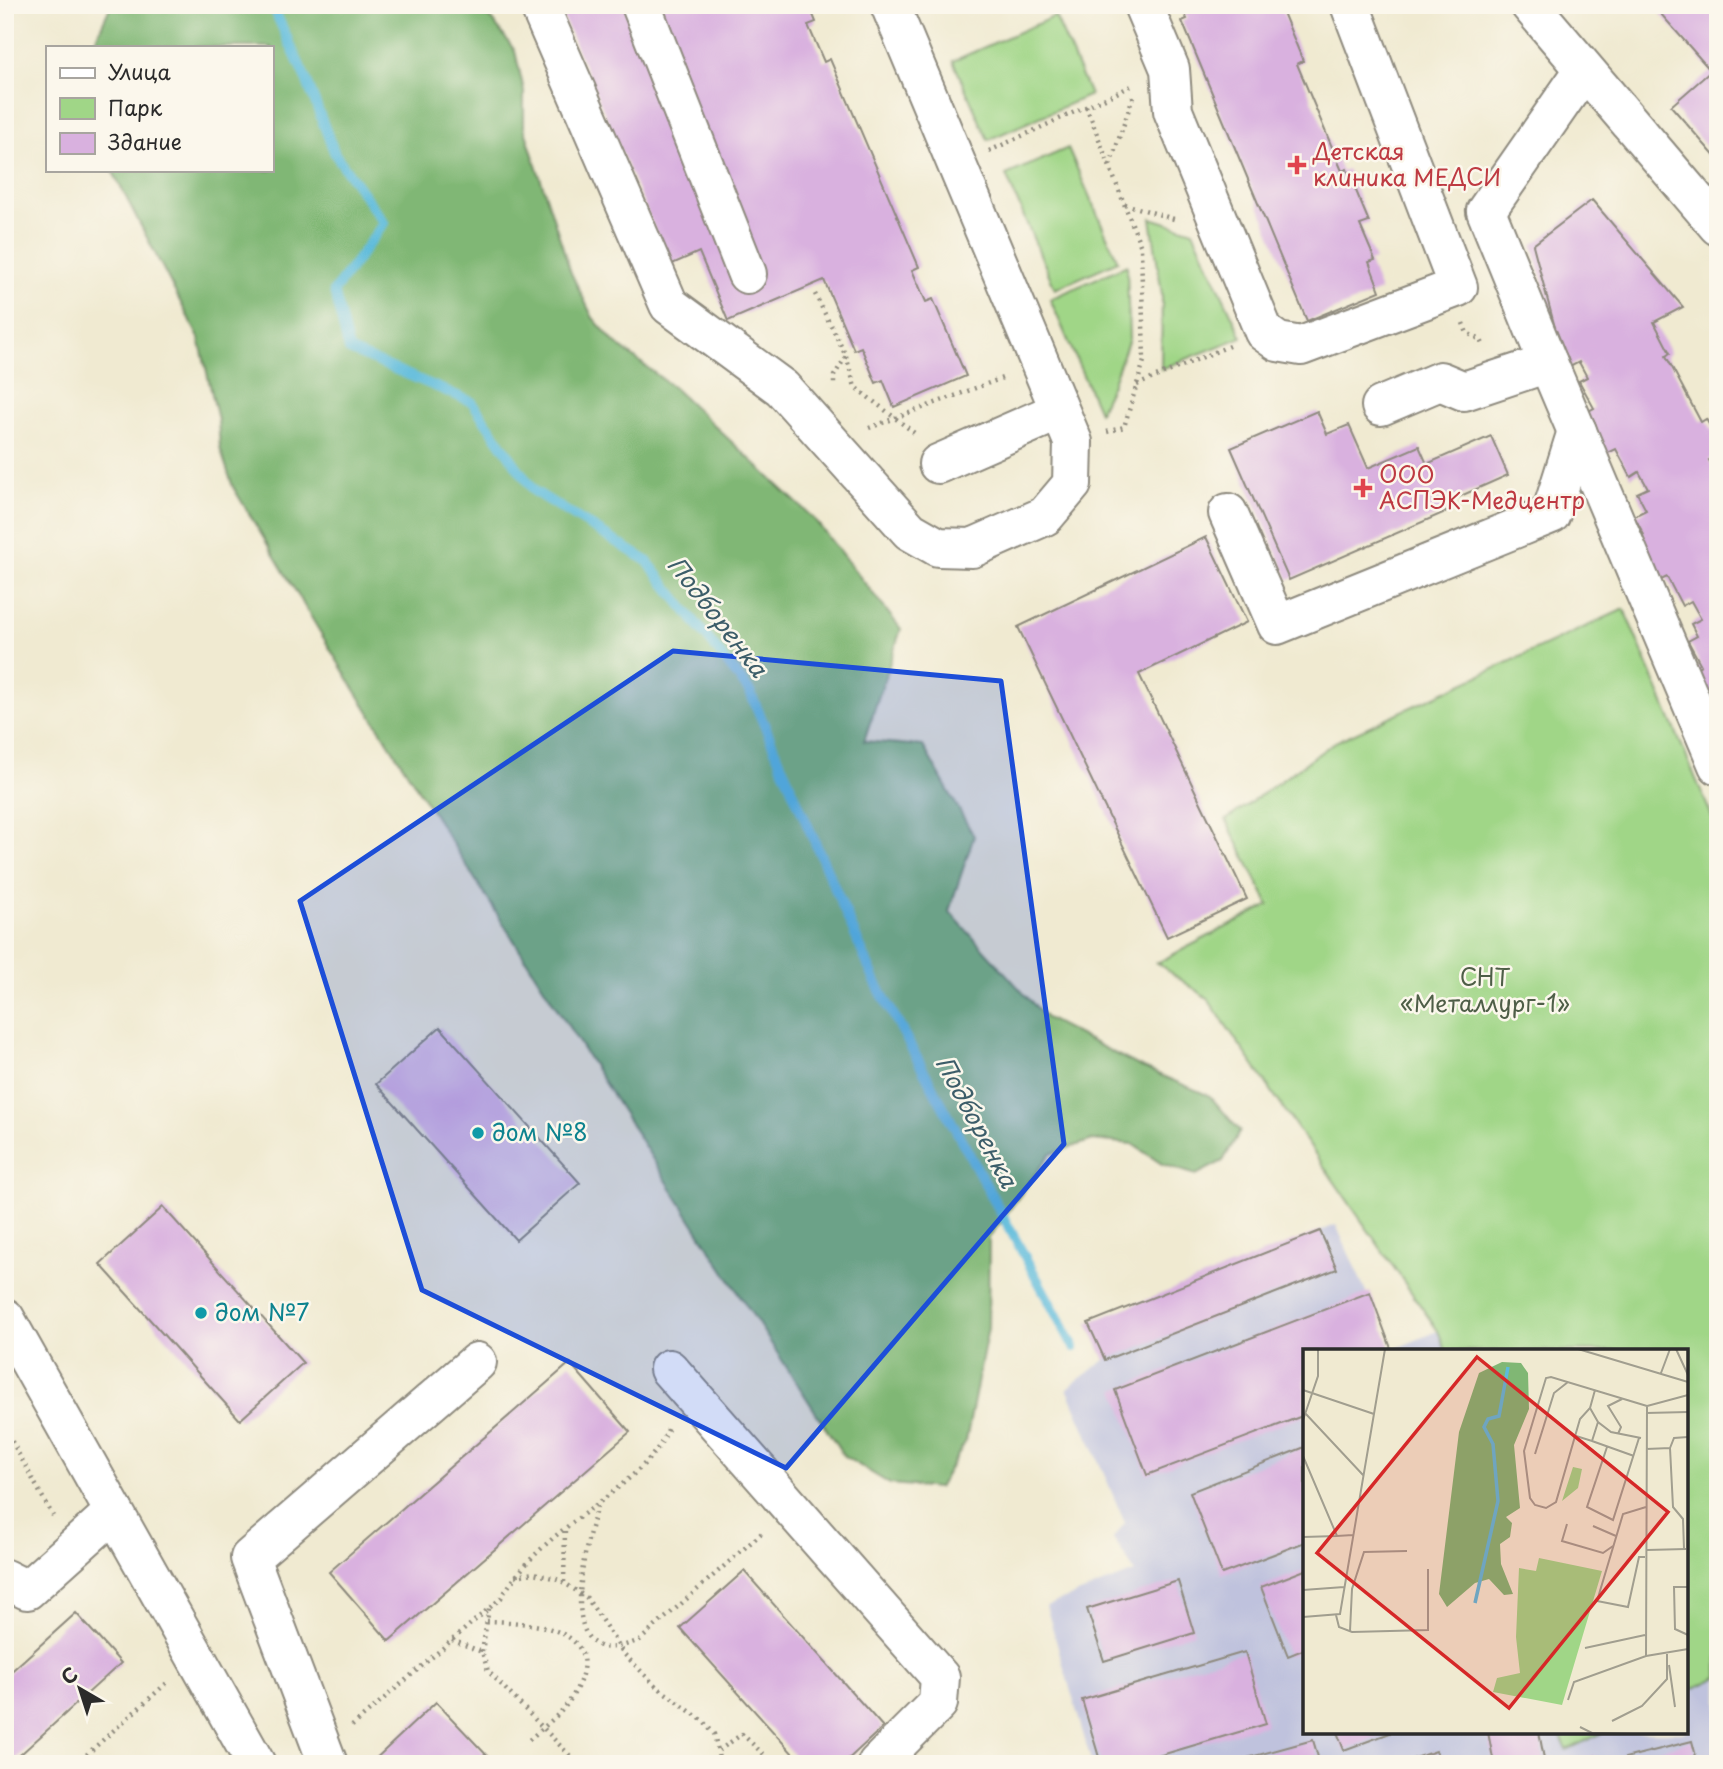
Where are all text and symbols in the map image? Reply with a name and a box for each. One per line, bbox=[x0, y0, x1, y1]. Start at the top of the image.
legend bbox=[46, 46, 273, 172]
text: Улица bbox=[108, 55, 171, 87]
text: Парк bbox=[108, 91, 163, 123]
text: Здание bbox=[108, 125, 182, 157]
place label: Детская клиника МЕДСИ bbox=[1312, 133, 1501, 194]
marker: Детская клиника МЕДСИ bbox=[1287, 155, 1307, 175]
place label: ООО АСПЭК-Медцентр bbox=[1379, 456, 1585, 517]
marker: ООО АСПЭК-Медцентр bbox=[1353, 478, 1373, 498]
water label: Подборенка bbox=[660, 548, 778, 685]
park label: СНТ «Металлург-1» bbox=[1400, 959, 1570, 1020]
water label: Подборенка bbox=[928, 1049, 1028, 1194]
place label: дом №8 bbox=[492, 1114, 588, 1149]
marker: дом №8 bbox=[470, 1125, 486, 1141]
place label: дом №7 bbox=[215, 1294, 309, 1329]
marker: дом №7 bbox=[193, 1305, 209, 1321]
inset map bbox=[1303, 1349, 1688, 1734]
north arrow bbox=[46, 1654, 116, 1724]
text: С bbox=[54, 1660, 83, 1690]

